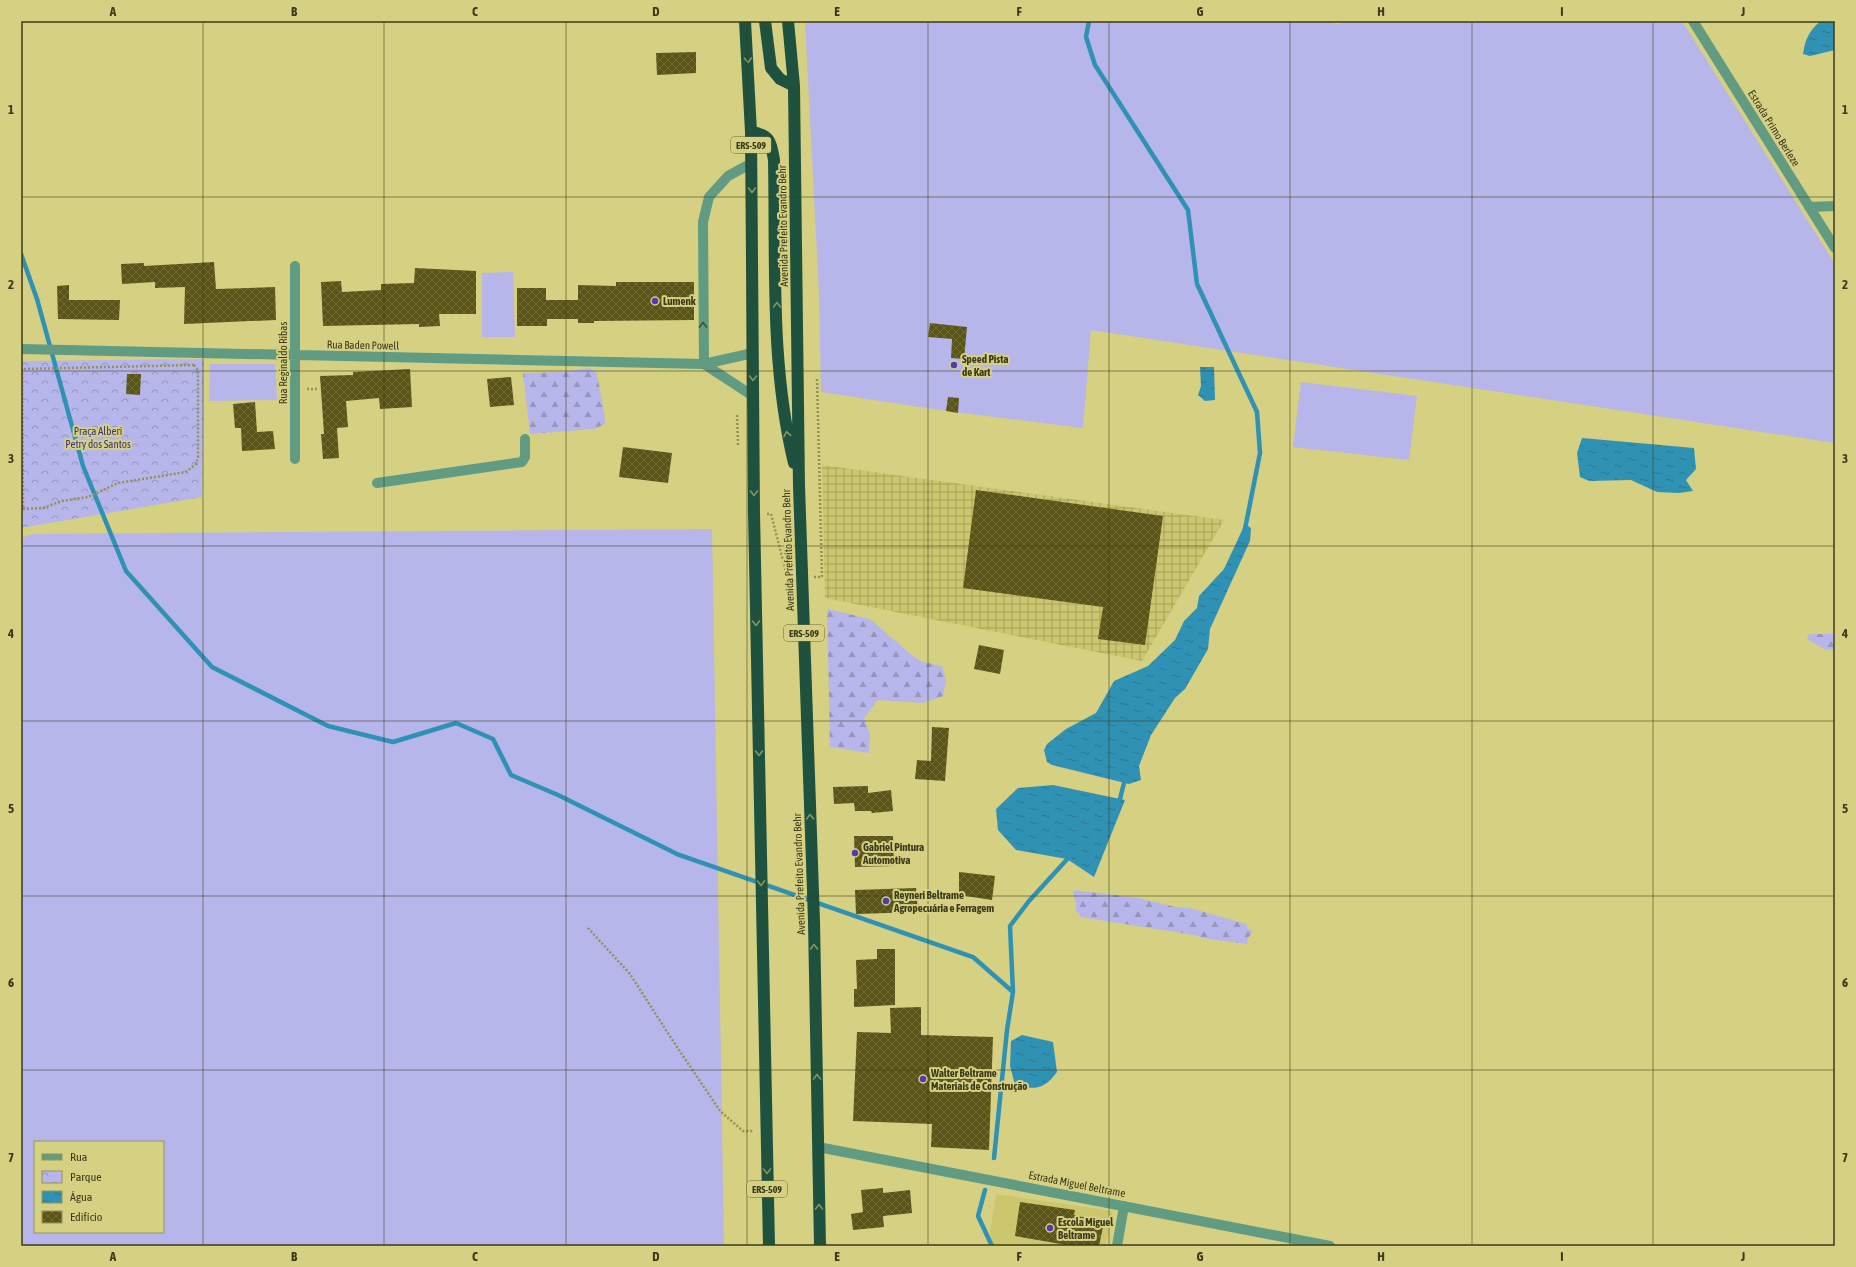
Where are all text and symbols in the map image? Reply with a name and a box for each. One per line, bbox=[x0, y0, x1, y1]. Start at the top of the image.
text: A bbox=[109, 4, 117, 19]
text: B bbox=[291, 4, 298, 19]
text: C bbox=[472, 4, 478, 19]
text: D bbox=[652, 4, 660, 19]
text: E bbox=[834, 4, 840, 19]
text: F bbox=[1016, 4, 1022, 19]
text: G bbox=[1197, 4, 1204, 19]
text: H bbox=[1377, 4, 1385, 19]
text: I bbox=[1560, 4, 1564, 19]
text: J bbox=[1740, 4, 1745, 19]
one-way arrow bbox=[743, 57, 752, 63]
street label: Estrada Primo Berleze bbox=[1746, 88, 1802, 168]
text: 1 bbox=[8, 102, 14, 117]
text: 1 bbox=[1842, 102, 1848, 117]
road number: ERS-509 bbox=[731, 137, 771, 153]
street label: Avenida Prefeito Evandro Behr bbox=[776, 164, 790, 287]
one-way arrow bbox=[748, 187, 756, 193]
text: 2 bbox=[8, 277, 14, 292]
text: 2 bbox=[1842, 277, 1848, 292]
place label: Lumenk bbox=[663, 295, 696, 307]
marker: Lumenk bbox=[650, 296, 660, 306]
one-way arrow bbox=[772, 302, 781, 308]
street label: Rua Reginaldo Ribas bbox=[277, 322, 289, 404]
one-way arrow bbox=[699, 322, 707, 328]
street label: Rua Baden Powell bbox=[327, 338, 399, 352]
place label: Speed Pista de Kart bbox=[962, 353, 1008, 378]
marker: Speed Pista de Kart bbox=[949, 360, 959, 370]
one-way arrow bbox=[749, 375, 757, 381]
park label: Praça Alberi Petry dos Santos bbox=[65, 425, 131, 450]
one-way arrow bbox=[784, 431, 792, 437]
text: 3 bbox=[8, 451, 14, 466]
text: 3 bbox=[1842, 451, 1848, 466]
street label: Avenida Prefeito Evandro Behr bbox=[780, 488, 796, 611]
one-way arrow bbox=[750, 490, 758, 496]
one-way arrow bbox=[752, 620, 761, 626]
road number: ERS-509 bbox=[784, 625, 824, 641]
text: 4 bbox=[7, 626, 14, 641]
text: 4 bbox=[1841, 626, 1848, 641]
one-way arrow bbox=[755, 750, 763, 756]
text: 5 bbox=[8, 801, 14, 816]
text: 5 bbox=[1842, 801, 1848, 816]
street label: Avenida Prefeito Evandro Behr bbox=[791, 812, 807, 935]
one-way arrow bbox=[806, 814, 815, 820]
place label: Gabriel Pintura Automotiva bbox=[862, 841, 924, 866]
marker: Gabriel Pintura Automotiva bbox=[850, 848, 860, 858]
one-way arrow bbox=[757, 880, 765, 886]
place label: Reyneri Beltrame Agropecuária e Ferragem bbox=[893, 889, 994, 914]
marker: Reyneri Beltrame Agropecuária e Ferragem bbox=[881, 896, 891, 906]
one-way arrow bbox=[810, 944, 819, 950]
text: 6 bbox=[8, 975, 14, 990]
text: 6 bbox=[1842, 975, 1848, 990]
place label: Walter Beltrame Materiais de Construção bbox=[930, 1067, 1027, 1092]
one-way arrow bbox=[813, 1074, 821, 1080]
marker: Walter Beltrame Materiais de Construção bbox=[918, 1074, 928, 1084]
legend bbox=[34, 1141, 164, 1233]
text: 7 bbox=[8, 1150, 14, 1165]
text: Rua bbox=[70, 1150, 87, 1164]
text: 7 bbox=[1842, 1150, 1848, 1165]
one-way arrow bbox=[763, 1168, 771, 1174]
street label: Estrada Miguel Beltrame bbox=[1028, 1169, 1126, 1199]
text: Parque bbox=[70, 1170, 102, 1184]
road number: ERS-509 bbox=[747, 1181, 787, 1197]
text: Água bbox=[70, 1190, 92, 1204]
one-way arrow bbox=[815, 1204, 824, 1210]
text: Edifício bbox=[70, 1210, 103, 1224]
place label: Escola Miguel Beltrame bbox=[1058, 1216, 1114, 1241]
marker: Escola Miguel Beltrame bbox=[1045, 1223, 1055, 1233]
text: A bbox=[109, 1249, 117, 1264]
text: B bbox=[291, 1249, 298, 1264]
text: C bbox=[472, 1249, 478, 1264]
text: D bbox=[652, 1249, 660, 1264]
text: E bbox=[834, 1249, 840, 1264]
text: F bbox=[1016, 1249, 1022, 1264]
text: G bbox=[1197, 1249, 1204, 1264]
text: H bbox=[1377, 1249, 1385, 1264]
text: I bbox=[1560, 1249, 1564, 1264]
text: J bbox=[1740, 1249, 1745, 1264]

